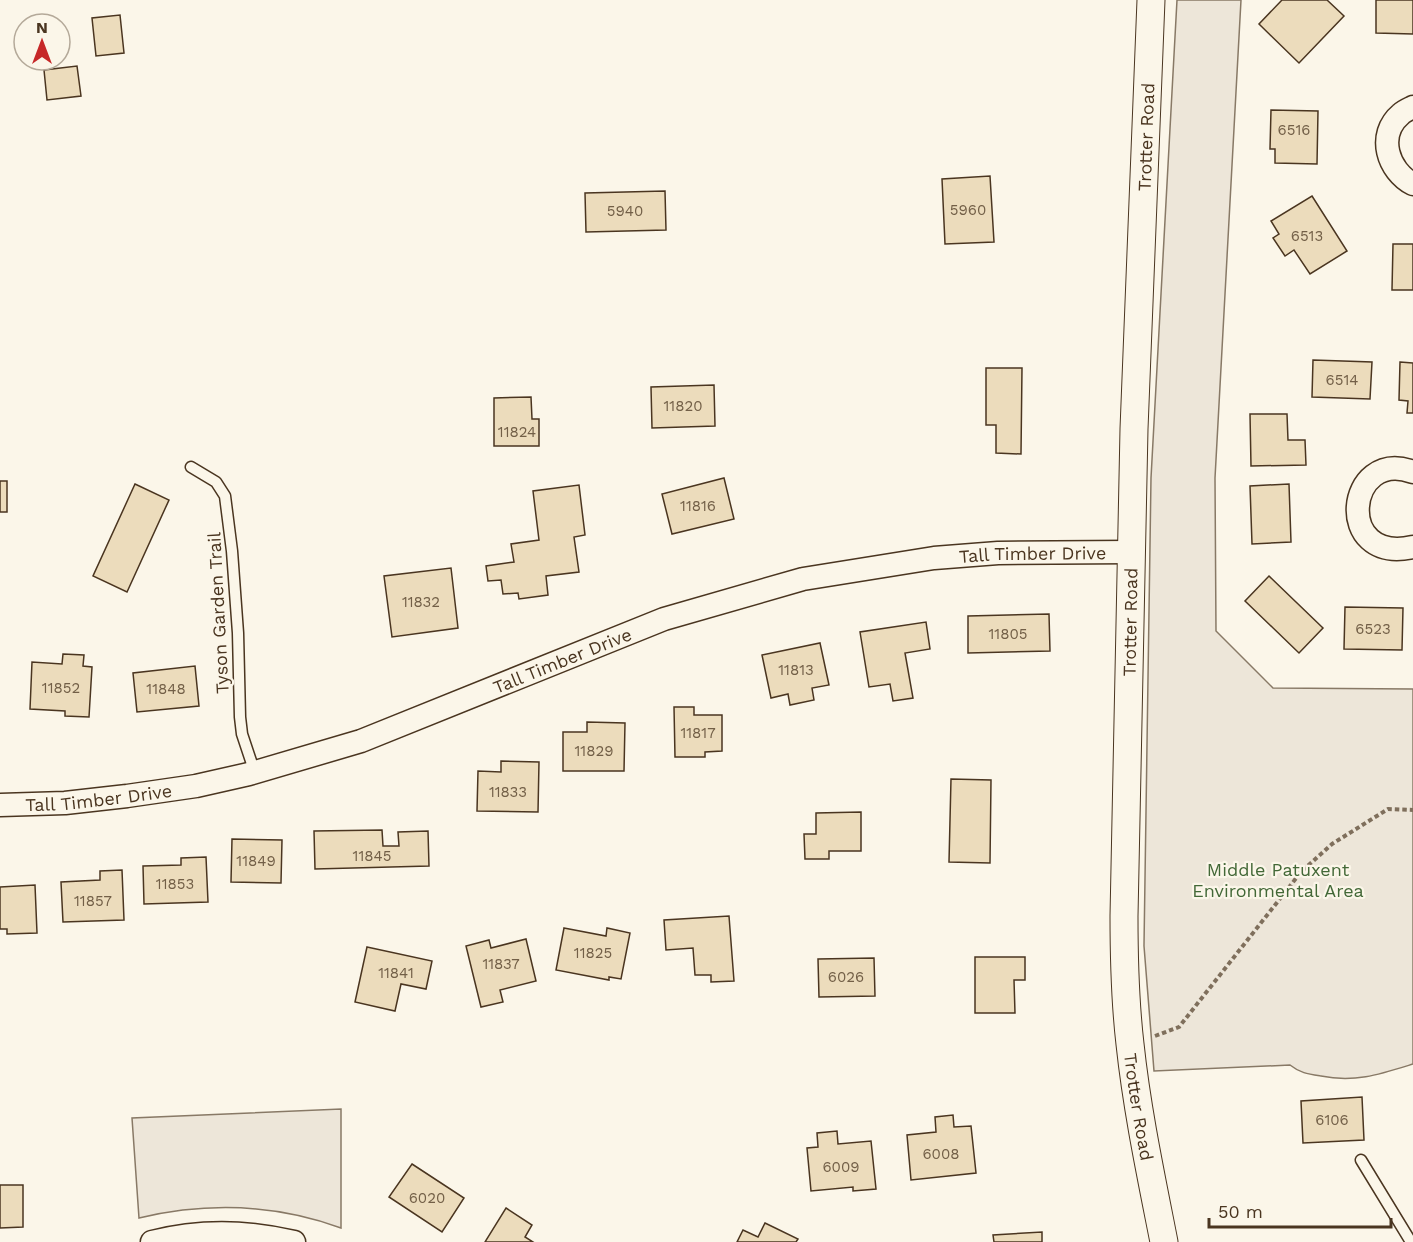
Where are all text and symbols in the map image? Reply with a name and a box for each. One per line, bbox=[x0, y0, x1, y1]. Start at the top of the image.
north arrow bbox=[12, 12, 72, 72]
text: N bbox=[36, 18, 48, 37]
street label: Trotter Road bbox=[1134, 82, 1158, 192]
house number: 6516 bbox=[1278, 121, 1310, 139]
house number: 5960 bbox=[950, 201, 986, 219]
house number: 5940 bbox=[607, 202, 643, 220]
house number: 6513 bbox=[1291, 227, 1323, 245]
house number: 6514 bbox=[1326, 371, 1358, 389]
house number: 11820 bbox=[663, 397, 703, 415]
house number: 11824 bbox=[498, 423, 536, 441]
house number: 11816 bbox=[680, 497, 716, 515]
street label: Tyson Garden Trail bbox=[203, 531, 233, 694]
street label: Tall Timber Drive bbox=[958, 542, 1106, 567]
street label: Trotter Road bbox=[1119, 567, 1141, 677]
house number: 11832 bbox=[402, 593, 440, 611]
house number: 6523 bbox=[1355, 620, 1391, 638]
street label: Tall Timber Drive bbox=[490, 623, 634, 697]
house number: 11805 bbox=[988, 625, 1028, 643]
house number: 11813 bbox=[778, 661, 814, 679]
house number: 11852 bbox=[42, 679, 80, 697]
house number: 11848 bbox=[146, 680, 186, 698]
house number: 11817 bbox=[680, 724, 716, 742]
house number: 11829 bbox=[575, 742, 613, 760]
street label: Tall Timber Drive bbox=[25, 779, 173, 815]
house number: 11833 bbox=[489, 783, 527, 801]
house number: 11845 bbox=[353, 847, 391, 865]
house number: 11849 bbox=[236, 852, 276, 870]
park label: Middle Patuxent Environmental Area bbox=[1192, 859, 1364, 901]
house number: 11853 bbox=[156, 875, 194, 893]
house number: 11857 bbox=[74, 892, 112, 910]
house number: 11825 bbox=[574, 944, 612, 962]
house number: 11837 bbox=[482, 955, 520, 973]
house number: 11841 bbox=[378, 964, 414, 982]
house number: 6026 bbox=[828, 968, 864, 986]
street label: Trotter Road bbox=[1121, 1052, 1158, 1162]
house number: 6106 bbox=[1315, 1111, 1349, 1129]
house number: 6008 bbox=[922, 1145, 960, 1163]
house number: 6009 bbox=[822, 1158, 860, 1176]
house number: 6020 bbox=[409, 1189, 445, 1207]
scale bar bbox=[1209, 1191, 1390, 1229]
text: 50 m bbox=[1218, 1201, 1263, 1222]

